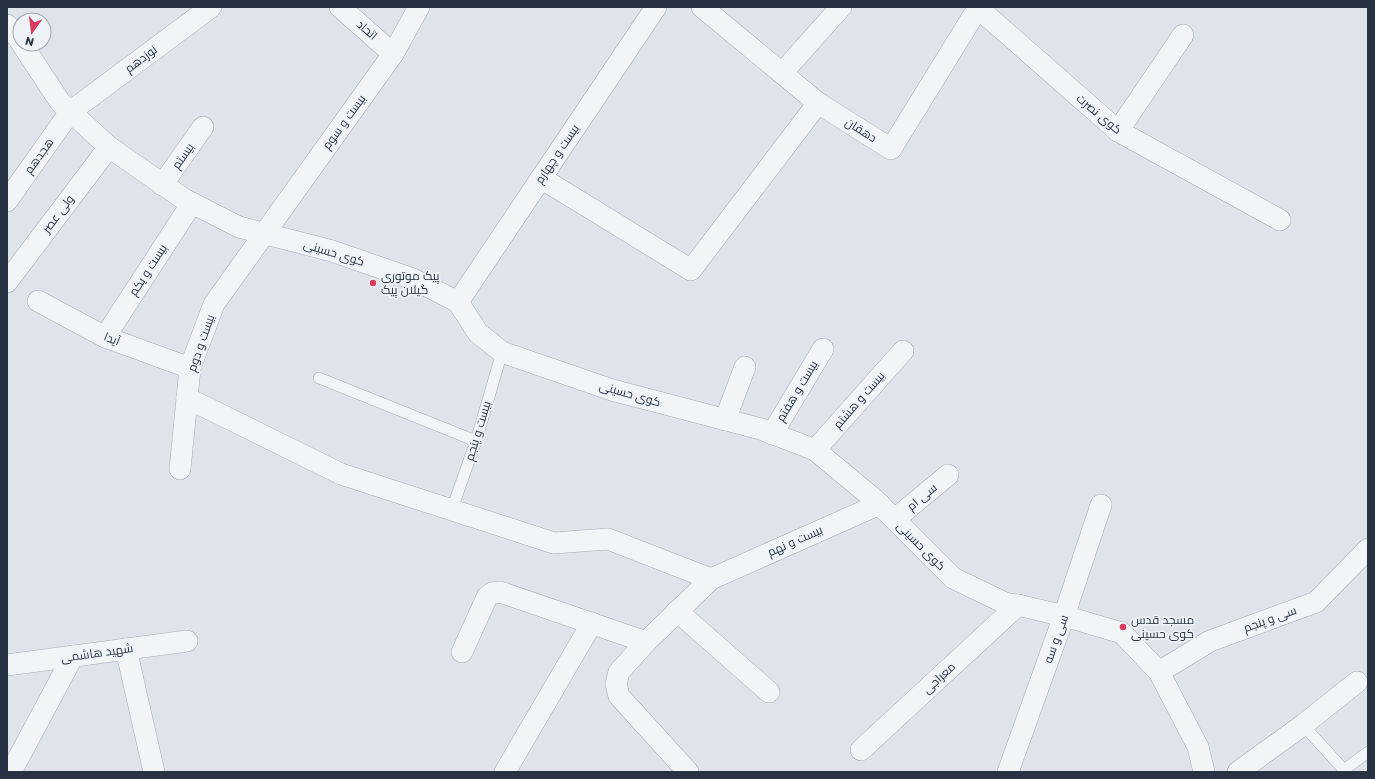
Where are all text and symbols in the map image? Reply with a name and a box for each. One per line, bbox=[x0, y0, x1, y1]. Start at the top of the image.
north arrow bbox=[12, 12, 52, 52]
street label: اتحاد bbox=[353, 16, 382, 44]
text: N bbox=[24, 33, 36, 50]
street label: نوزدهم bbox=[121, 41, 160, 76]
street label: کوی نصرت bbox=[1073, 90, 1126, 138]
street label: بیست و سوم bbox=[318, 91, 369, 153]
street label: دهقان bbox=[842, 113, 881, 146]
street label: بیست و چهارم bbox=[530, 121, 584, 187]
street label: هجدهم bbox=[20, 134, 57, 177]
street label: بیستم bbox=[167, 139, 198, 172]
street label: ولی عصر bbox=[37, 191, 78, 237]
street label: کوی حسینی bbox=[302, 235, 367, 270]
street label: بیست و یکم bbox=[124, 240, 171, 299]
place label: پیک موتوری گیلان پیک bbox=[381, 267, 440, 299]
marker: پیک موتوری گیلان پیک bbox=[368, 278, 378, 288]
street label: بیست و دوم bbox=[183, 312, 218, 374]
street label: آیدا bbox=[102, 328, 124, 350]
street label: بیست و هفتم bbox=[772, 357, 821, 424]
street label: بیست و هشتم bbox=[829, 367, 888, 432]
street label: کوی حسینی bbox=[597, 377, 663, 410]
street label: بیست و پنجم bbox=[460, 399, 496, 463]
street label: سی ام bbox=[903, 479, 940, 514]
street label: کوی حسینی bbox=[893, 517, 950, 574]
street label: بیست و نهم bbox=[764, 521, 825, 560]
street label: سی و پنجم bbox=[1241, 601, 1299, 637]
place label: مسجد قدس کوی حسینی bbox=[1131, 611, 1194, 642]
street label: سی و سه bbox=[1039, 612, 1072, 665]
marker: مسجد قدس کوی حسینی bbox=[1118, 622, 1128, 632]
street label: شهید هاشمی bbox=[60, 639, 134, 666]
street label: معراجی bbox=[918, 658, 959, 697]

